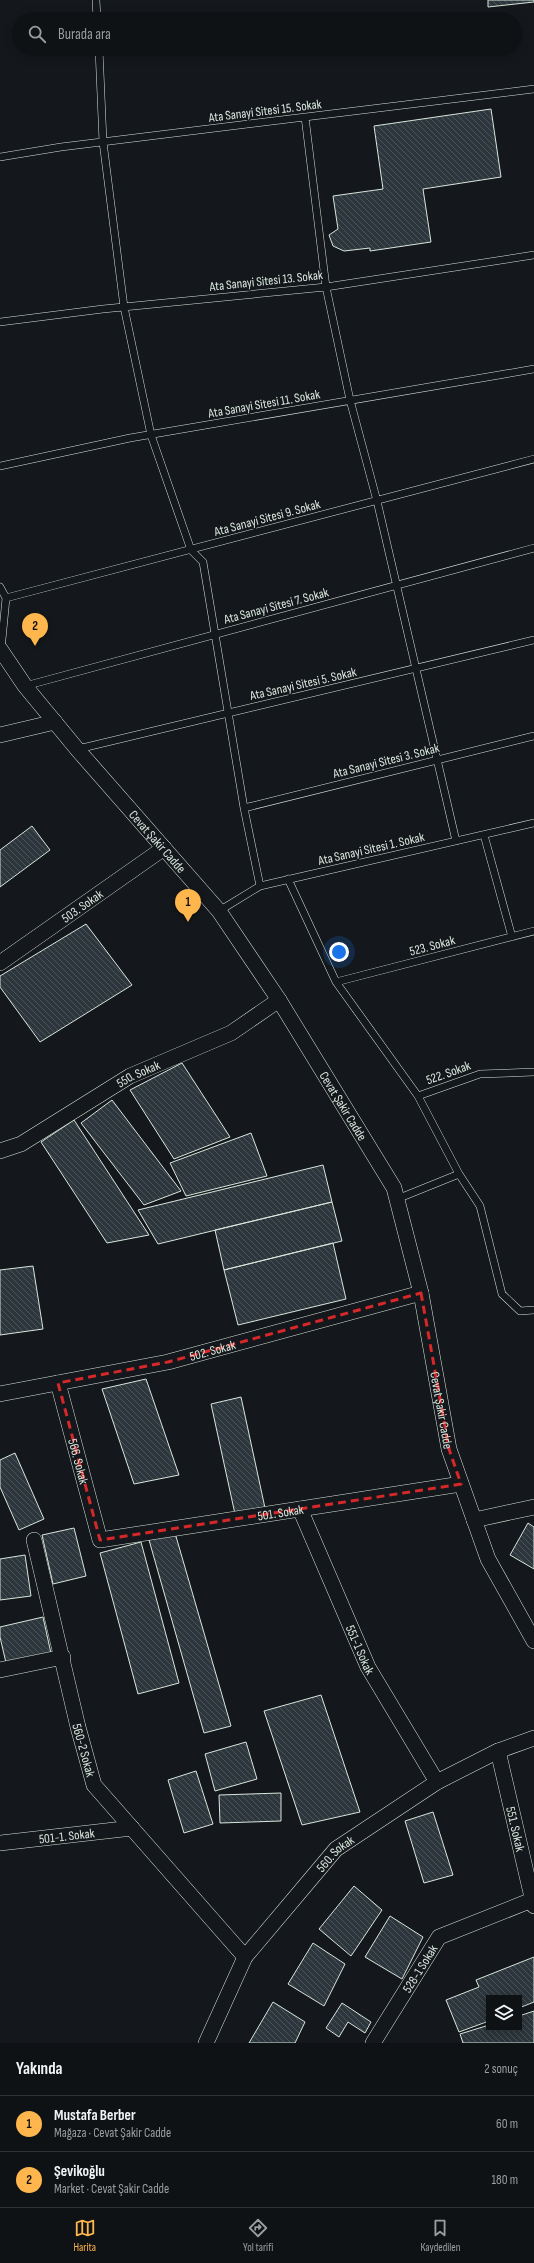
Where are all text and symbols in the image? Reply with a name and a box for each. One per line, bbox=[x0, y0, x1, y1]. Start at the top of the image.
search box bbox=[12, 12, 522, 56]
icon: search bbox=[26, 23, 48, 45]
text: Burada ara bbox=[58, 25, 111, 44]
street label: Ata Sanayi Sitesi 15. Sokak bbox=[207, 96, 322, 126]
street label: Ata Sanayi Sitesi 13. Sokak bbox=[208, 267, 324, 295]
street label: Ata Sanayi Sitesi 11. Sokak bbox=[206, 386, 321, 422]
street label: Ata Sanayi Sitesi 9. Sokak bbox=[211, 496, 322, 540]
street label: Ata Sanayi Sitesi 7. Sokak bbox=[221, 584, 330, 628]
pin: 2 bbox=[22, 613, 48, 646]
street label: Ata Sanayi Sitesi 5. Sokak bbox=[247, 664, 358, 704]
street label: Ata Sanayi Sitesi 3. Sokak bbox=[330, 740, 441, 782]
street label: Cevat Şakir Cadde bbox=[125, 807, 189, 877]
street label: Ata Sanayi Sitesi 1. Sokak bbox=[316, 829, 426, 869]
street label: 503. Sokak bbox=[59, 886, 106, 926]
pin: 1 bbox=[175, 889, 201, 922]
street label: 523. Sokak bbox=[408, 932, 457, 960]
your location bbox=[329, 942, 349, 962]
street label: 550. Sokak bbox=[114, 1057, 163, 1091]
street label: 522. Sokak bbox=[424, 1057, 473, 1088]
street label: Cevat Şakir Cadde bbox=[316, 1069, 370, 1144]
street label: 502. Sokak bbox=[188, 1337, 237, 1365]
street label: Cevat Şakir Cadde bbox=[426, 1370, 456, 1450]
street label: 566. Sokak bbox=[64, 1437, 92, 1486]
street label: 501. Sokak bbox=[256, 1502, 305, 1524]
street label: 551-1 Sokak bbox=[342, 1623, 378, 1678]
street label: 560-2 Sokak bbox=[68, 1722, 98, 1779]
street label: 551. Sokak bbox=[502, 1805, 528, 1853]
street label: 501-1. Sokak bbox=[38, 1825, 95, 1848]
street label: 560. Sokak bbox=[313, 1832, 357, 1875]
street label: 528-1 Sokak bbox=[399, 1942, 441, 1996]
map controls bbox=[486, 1995, 522, 2031]
button: layers bbox=[486, 1995, 522, 2031]
text: Yakında bbox=[16, 2059, 63, 2079]
text: 2 sonuç bbox=[484, 2061, 518, 2077]
text: Mustafa Berber bbox=[54, 2106, 136, 2125]
text: 1 bbox=[26, 2116, 32, 2132]
text: 60 m bbox=[496, 2116, 518, 2132]
text: Mağaza · Cevat Şakir Cadde bbox=[54, 2125, 171, 2141]
text: Şevikoğlu bbox=[54, 2162, 105, 2181]
text: 2 bbox=[26, 2172, 32, 2188]
text: 180 m bbox=[492, 2172, 518, 2188]
text: Market · Cevat Şakir Cadde bbox=[54, 2181, 169, 2197]
tab: Harita bbox=[74, 2217, 96, 2254]
tab: Yol tarifi bbox=[243, 2217, 273, 2254]
tab: Kaydedilen bbox=[420, 2217, 460, 2254]

